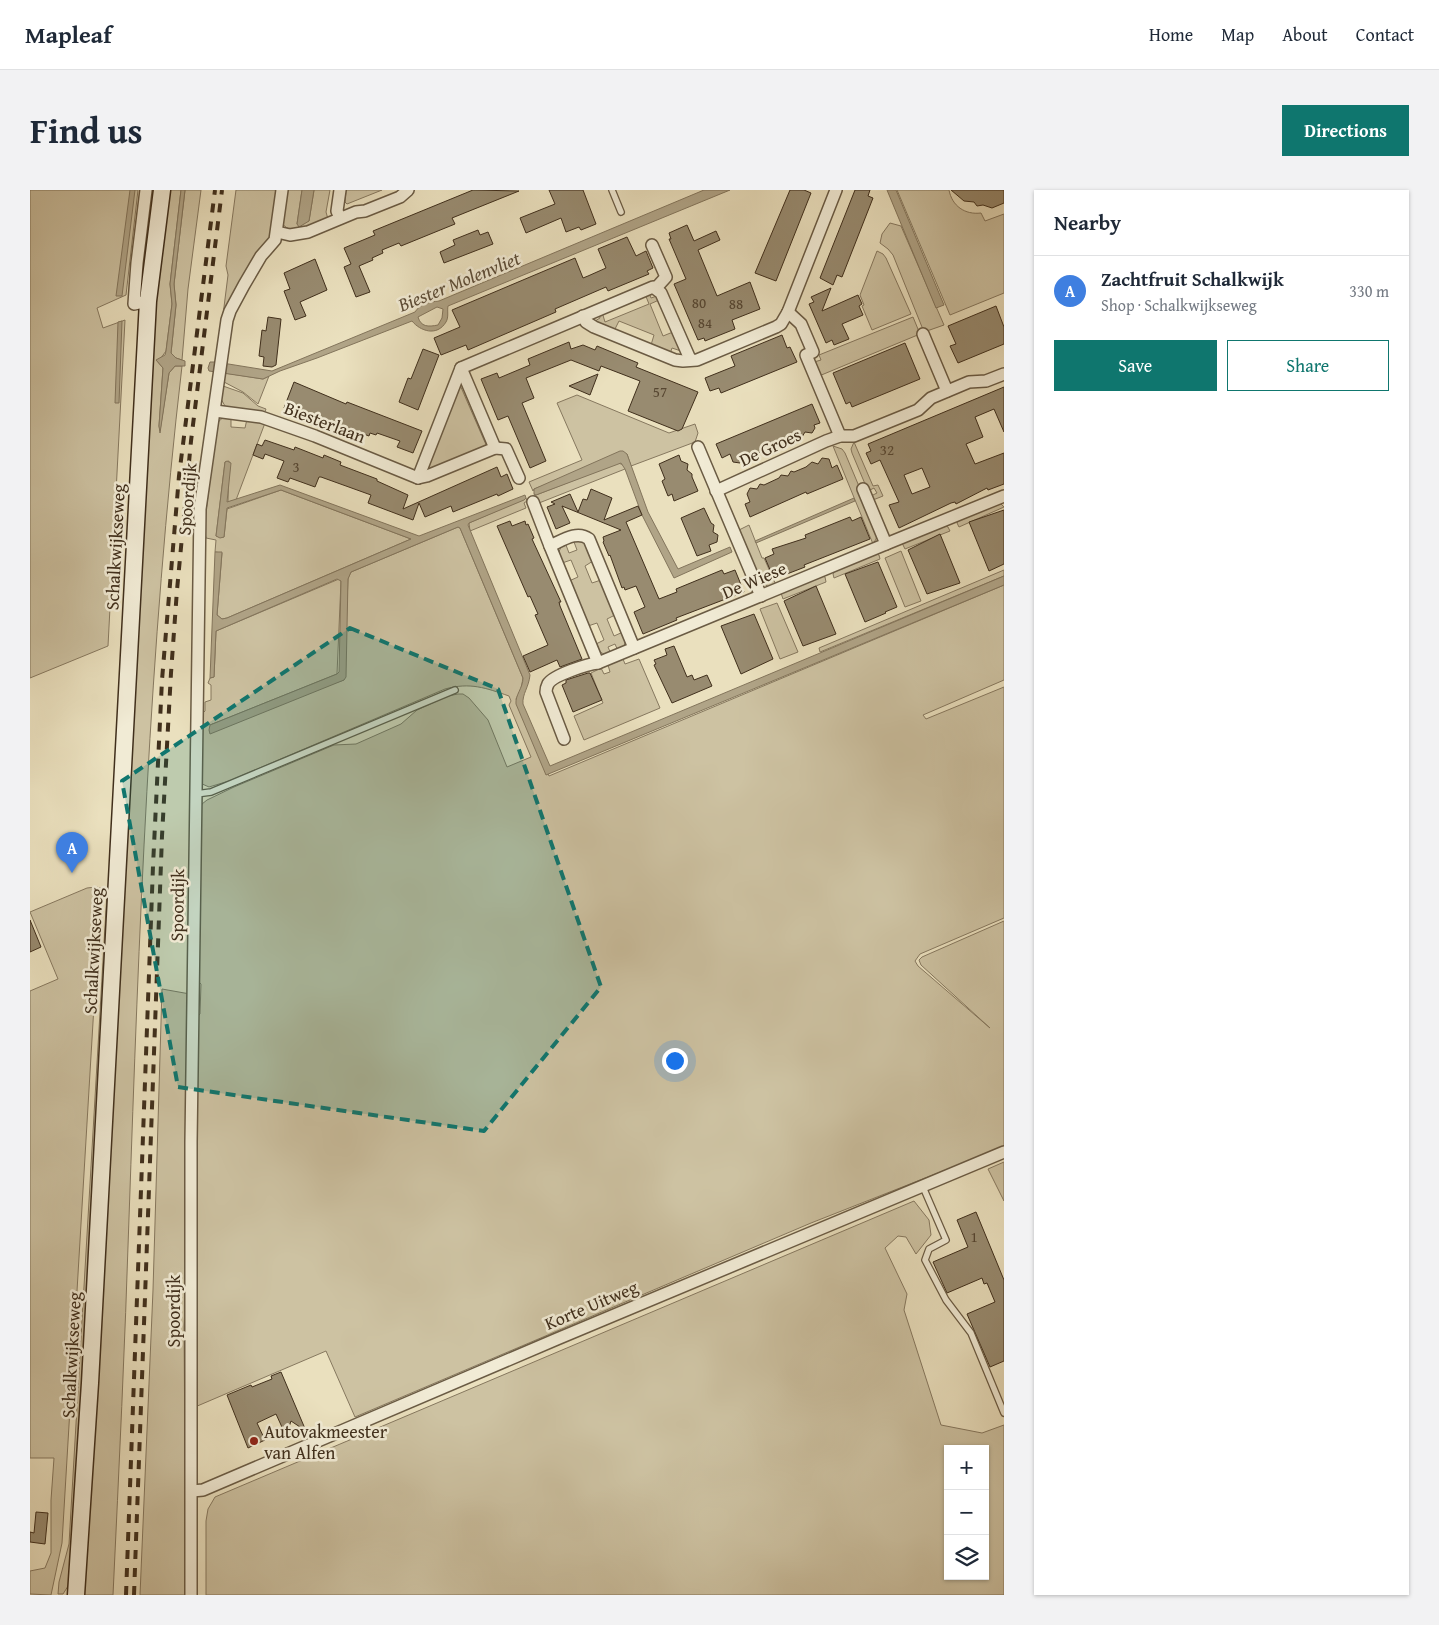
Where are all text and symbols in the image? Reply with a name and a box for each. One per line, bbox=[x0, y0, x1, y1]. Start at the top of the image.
text: Mapleaf bbox=[25, 17, 112, 52]
text: Home bbox=[1149, 21, 1193, 48]
text: Map bbox=[1221, 21, 1254, 48]
text: About bbox=[1282, 21, 1328, 48]
text: Contact bbox=[1356, 21, 1414, 48]
text: Find us bbox=[30, 105, 143, 156]
button: Directions bbox=[1282, 105, 1409, 156]
text: Nearby bbox=[1054, 207, 1121, 238]
water label: Biester Molenvliet bbox=[393, 243, 525, 319]
text: Zachtfruit Schalkwijk bbox=[1101, 265, 1284, 293]
text: A bbox=[1065, 279, 1075, 303]
text: 330 m bbox=[1349, 279, 1389, 303]
house number: 80 bbox=[692, 292, 706, 313]
house number: 88 bbox=[729, 293, 743, 314]
text: Shop · Schalkwijkseweg bbox=[1101, 293, 1257, 317]
house number: 84 bbox=[698, 312, 712, 333]
button: Save bbox=[1054, 340, 1217, 391]
button: Share bbox=[1227, 340, 1389, 391]
house number: 57 bbox=[653, 381, 667, 402]
street label: Biesterlaan bbox=[280, 394, 370, 450]
street label: De Groes bbox=[734, 421, 806, 473]
house number: 32 bbox=[880, 439, 894, 460]
house number: 3 bbox=[292, 456, 300, 477]
street label: Spoordijk bbox=[170, 461, 204, 536]
street label: Schalkwijkseweg bbox=[98, 483, 132, 611]
street label: De Wiese bbox=[718, 554, 790, 606]
pin: A bbox=[56, 832, 88, 873]
street label: Spoordijk bbox=[163, 868, 191, 942]
street label: Schalkwijkseweg bbox=[76, 887, 110, 1015]
your location bbox=[662, 1048, 688, 1074]
house number: 1 bbox=[970, 1226, 978, 1247]
street label: Korte Uitweg bbox=[540, 1273, 642, 1337]
street label: Spoordijk bbox=[160, 1274, 187, 1347]
street label: Schalkwijkseweg bbox=[54, 1291, 88, 1419]
place label: Autovakmeester van Alfen bbox=[264, 1418, 388, 1466]
marker: Autovakmeester van Alfen bbox=[248, 1435, 260, 1447]
map controls bbox=[944, 1445, 989, 1580]
button: + bbox=[944, 1445, 989, 1490]
button: − bbox=[944, 1490, 989, 1535]
button: layers bbox=[944, 1535, 989, 1580]

